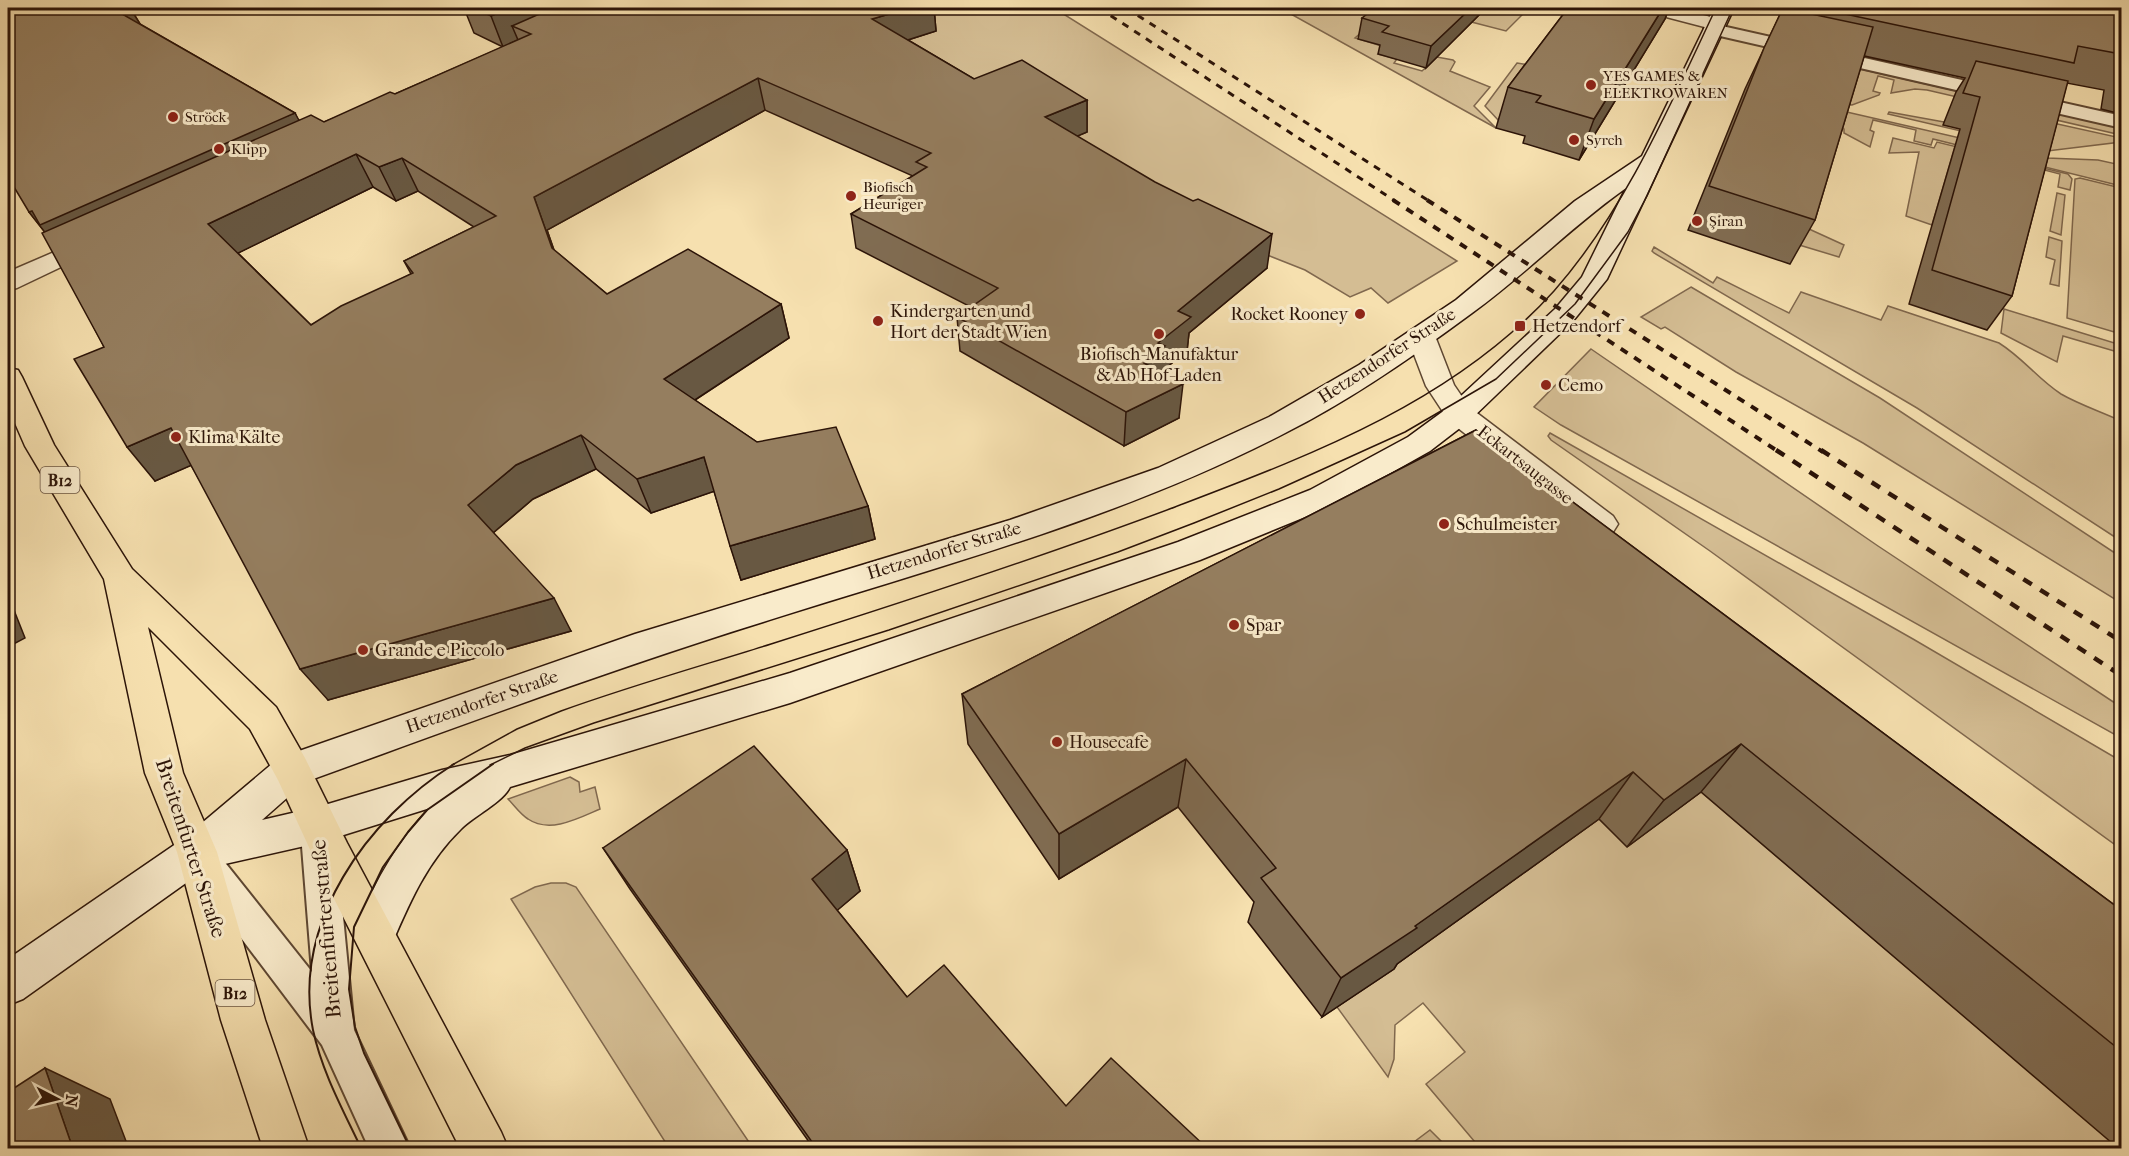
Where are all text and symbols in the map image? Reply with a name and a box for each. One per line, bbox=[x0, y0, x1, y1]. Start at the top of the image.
place label: YES GAMES & ELEKTROWAREN bbox=[1602, 67, 1728, 102]
marker: YES GAMES & ELEKTROWAREN bbox=[1584, 78, 1598, 92]
place label: Ströck bbox=[185, 108, 227, 126]
marker: Ströck bbox=[166, 110, 180, 124]
place label: Syrch bbox=[1586, 131, 1623, 149]
marker: Syrch bbox=[1567, 133, 1581, 147]
place label: Klipp bbox=[231, 140, 267, 158]
marker: Klipp bbox=[212, 142, 226, 156]
place label: Biofisch Heuriger bbox=[863, 178, 924, 213]
marker: Biofisch Heuriger bbox=[844, 189, 858, 203]
place label: Şiran bbox=[1709, 212, 1743, 230]
marker: Şiran bbox=[1690, 214, 1704, 228]
place label: Kindergarten und Hort der Stadt Wien bbox=[890, 301, 1048, 343]
place label: Rocket Rooney bbox=[1230, 304, 1349, 325]
street label: Hetzendorfer Straße bbox=[1314, 304, 1460, 408]
marker: Rocket Rooney bbox=[1353, 307, 1367, 321]
marker: Kindergarten und Hort der Stadt Wien bbox=[871, 314, 885, 328]
place label: Hetzendorf bbox=[1532, 316, 1625, 337]
marker: Hetzendorf bbox=[1513, 319, 1527, 333]
marker: Biofisch-Manufaktur & Ab Hof-Laden bbox=[1152, 327, 1166, 341]
place label: Biofisch-Manufaktur & Ab Hof-Laden bbox=[1080, 344, 1239, 386]
place label: Cemo bbox=[1558, 375, 1603, 396]
marker: Cemo bbox=[1539, 378, 1553, 392]
street label: Eckartsaugasse bbox=[1473, 421, 1577, 509]
place label: Klima Kälte bbox=[188, 427, 280, 448]
marker: Klima Kälte bbox=[169, 430, 183, 444]
road number: B12 bbox=[40, 467, 80, 493]
place label: Schulmeister bbox=[1456, 514, 1557, 535]
marker: Schulmeister bbox=[1437, 517, 1451, 531]
street label: Hetzendorfer Straße bbox=[865, 518, 1023, 584]
place label: Spar bbox=[1246, 615, 1281, 636]
marker: Spar bbox=[1227, 618, 1241, 632]
place label: Grande e Piccolo bbox=[375, 640, 504, 661]
marker: Grande e Piccolo bbox=[356, 643, 370, 657]
street label: Hetzendorfer Straße bbox=[403, 666, 561, 738]
place label: Housecafe bbox=[1069, 732, 1149, 753]
marker: Housecafe bbox=[1050, 735, 1064, 749]
street label: Breitenfurter Straße bbox=[151, 755, 231, 941]
street label: Breitenfurterstraße bbox=[306, 838, 346, 1020]
road number: B12 bbox=[216, 980, 254, 1006]
north arrow bbox=[27, 1069, 87, 1129]
text: N bbox=[61, 1094, 82, 1109]

